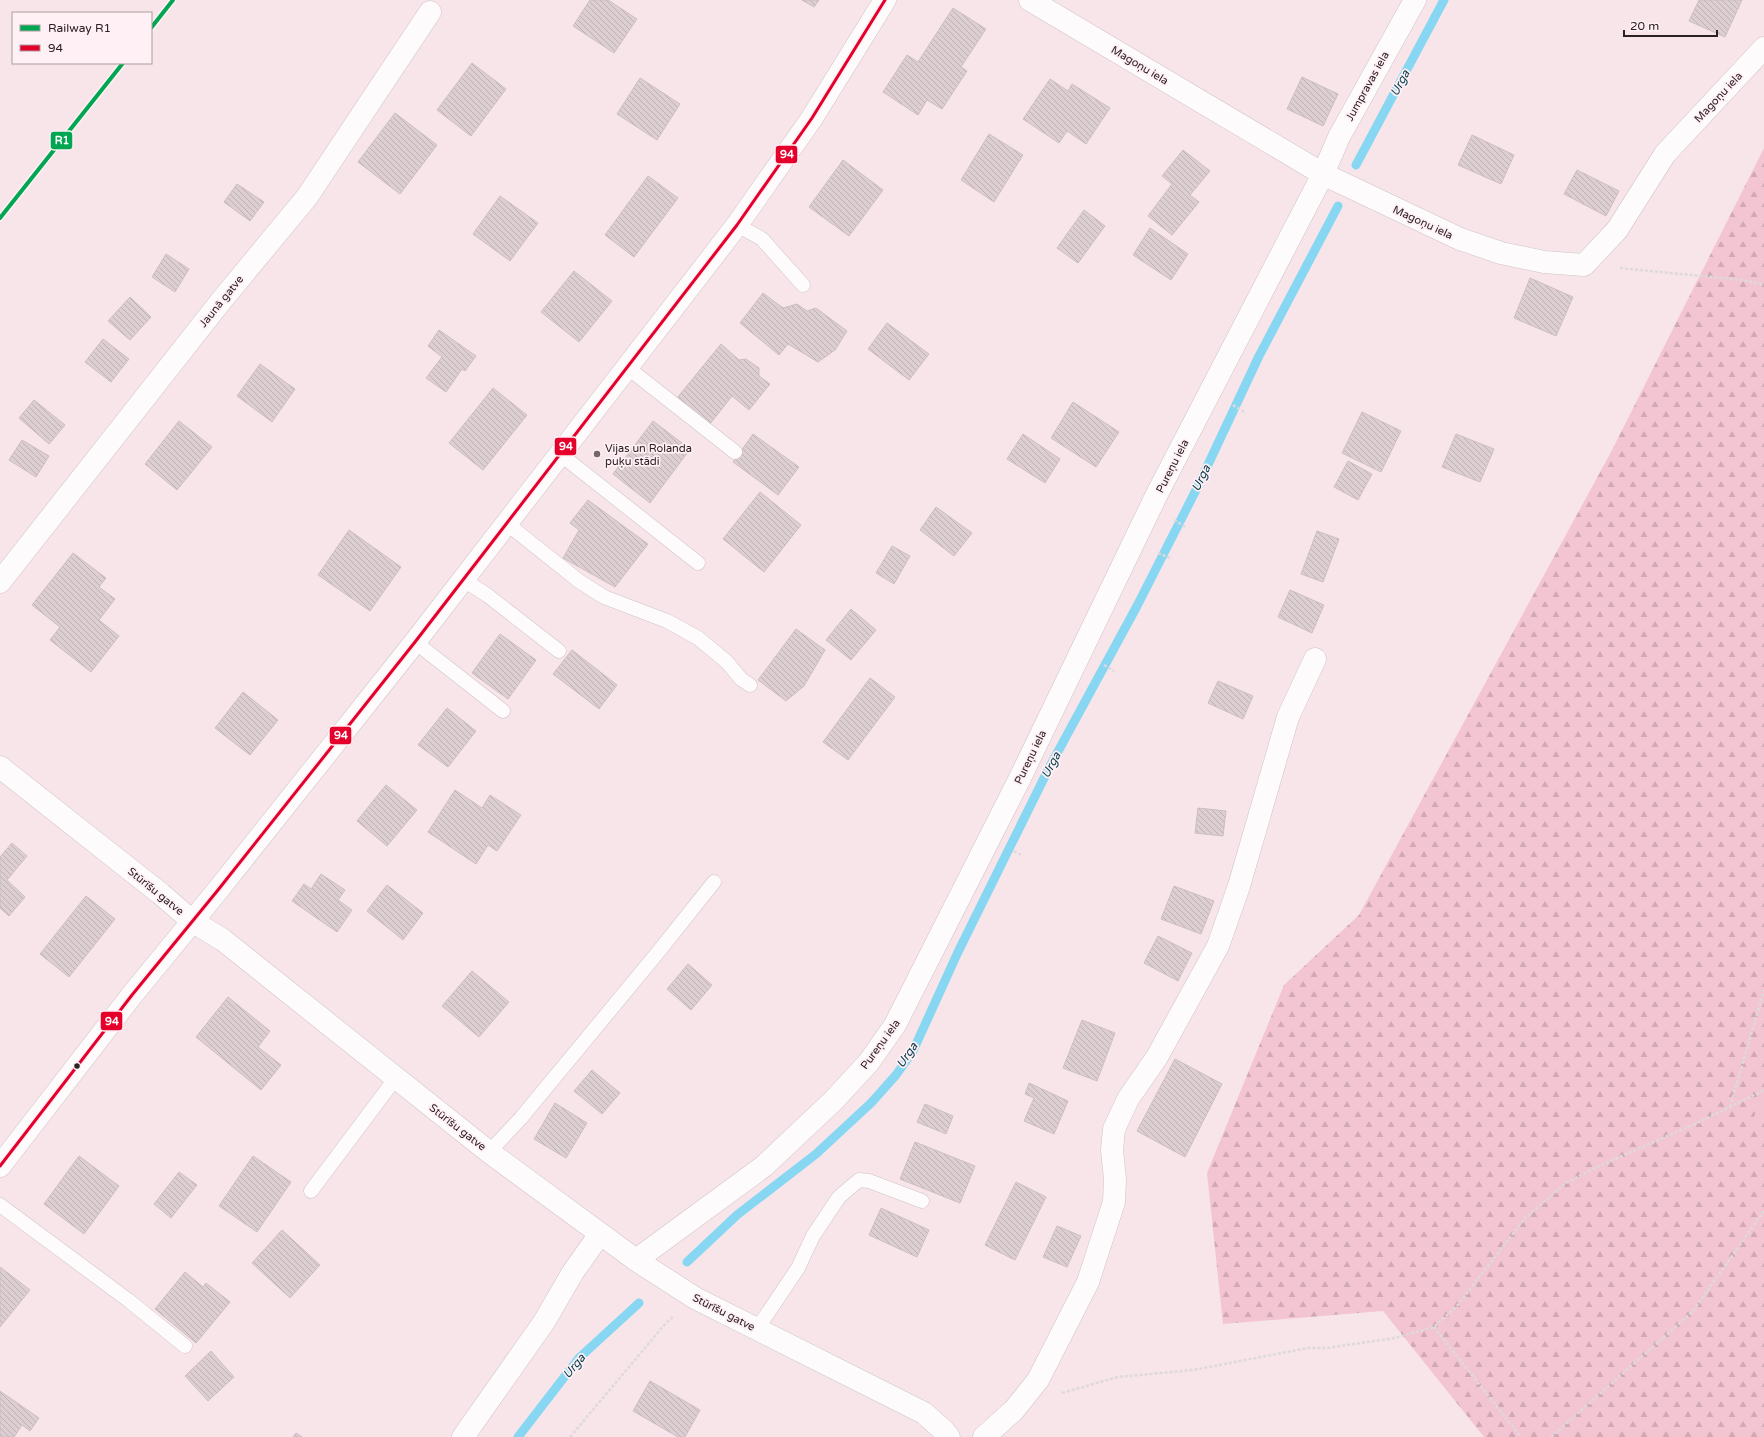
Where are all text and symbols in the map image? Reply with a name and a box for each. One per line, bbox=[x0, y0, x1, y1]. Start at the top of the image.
legend bbox=[12, 12, 152, 64]
scale bar bbox=[1624, 12, 1717, 38]
text: 20 m bbox=[1630, 19, 1659, 33]
text: Railway R1 bbox=[48, 21, 111, 35]
text: 94 bbox=[48, 41, 64, 55]
street label: Magoņu iela bbox=[1109, 43, 1171, 88]
street label: Jumpravas iela bbox=[1343, 49, 1392, 123]
water label: Urga bbox=[1387, 67, 1413, 98]
street label: Magoņu iela bbox=[1692, 69, 1745, 125]
line badge: R1 bbox=[50, 131, 73, 150]
text: R1 bbox=[55, 134, 69, 147]
line badge: 94 bbox=[775, 145, 798, 164]
text: 94 bbox=[780, 148, 794, 161]
street label: Magoņu iela bbox=[1391, 203, 1455, 242]
street label: Jaunā gatve bbox=[197, 273, 246, 330]
line badge: 94 bbox=[554, 437, 577, 456]
street label: Pureņu iela bbox=[1153, 437, 1191, 495]
text: 94 bbox=[559, 440, 573, 453]
place label: Vijas un Rolanda puķu stādi bbox=[605, 442, 692, 468]
marker: Vijas un Rolanda puķu stādi bbox=[592, 449, 602, 459]
water label: Urga bbox=[1189, 462, 1213, 493]
line badge: 94 bbox=[329, 726, 352, 745]
street label: Pureņu iela bbox=[1012, 728, 1049, 786]
text: 94 bbox=[334, 729, 348, 742]
water label: Urga bbox=[1038, 749, 1064, 780]
street label: Stūrīšu gatve bbox=[125, 865, 186, 918]
line badge: 94 bbox=[100, 1011, 123, 1031]
text: 94 bbox=[105, 1015, 119, 1028]
street label: Pureņu iela bbox=[858, 1017, 903, 1072]
water label: Urga bbox=[893, 1039, 921, 1070]
unlabelled marker bbox=[72, 1061, 82, 1071]
street label: Stūrīšu gatve bbox=[427, 1101, 489, 1154]
street label: Stūrīšu gatve bbox=[690, 1291, 757, 1334]
water label: Urga bbox=[560, 1351, 588, 1381]

